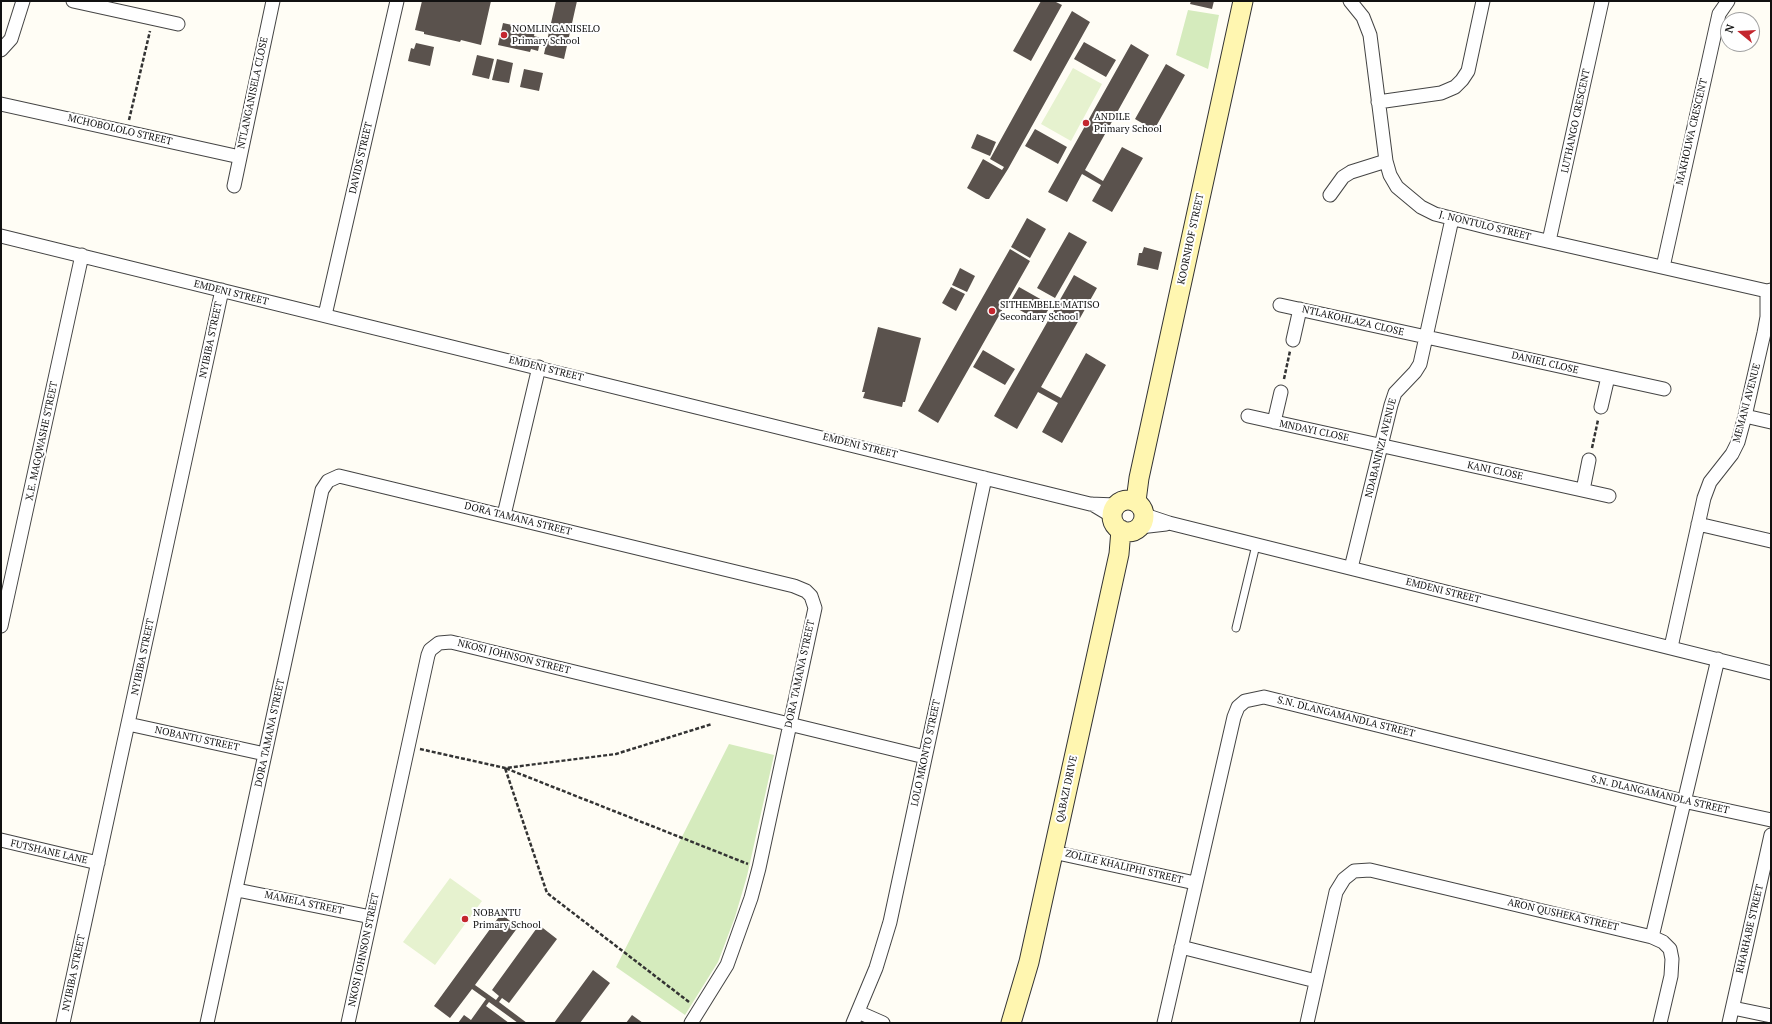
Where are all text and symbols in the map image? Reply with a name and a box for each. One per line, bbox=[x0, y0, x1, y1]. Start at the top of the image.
north arrow bbox=[1720, 12, 1760, 52]
text: N bbox=[1722, 22, 1737, 35]
place label: NOMLINGANISELO Primary School bbox=[512, 23, 600, 46]
marker: NOMLINGANISELO Primary School bbox=[499, 30, 509, 40]
street label: NTLANGANISELA CLOSE bbox=[235, 36, 271, 150]
street label: LUTHANGO CRESCENT bbox=[1559, 68, 1593, 174]
street label: MAKHOLWA CRESCENT bbox=[1674, 78, 1710, 186]
place label: ANDILE Primary School bbox=[1094, 111, 1162, 134]
street label: MCHOBOLOLO STREET bbox=[67, 112, 173, 148]
marker: ANDILE Primary School bbox=[1081, 118, 1091, 128]
street label: DAVIDS STREET bbox=[347, 121, 375, 195]
street label: KOORNHOF STREET bbox=[1175, 192, 1207, 286]
street label: J. NONTULO STREET bbox=[1438, 209, 1532, 243]
street label: EMDENI STREET bbox=[192, 278, 270, 308]
place label: SITHEMBELE MATISO Secondary School bbox=[1000, 299, 1100, 322]
street label: NYIBIBA STREET bbox=[197, 301, 225, 379]
street label: NTLAKOHLAZA CLOSE bbox=[1301, 303, 1405, 339]
marker: SITHEMBELE MATISO Secondary School bbox=[987, 306, 997, 316]
street label: DANIEL CLOSE bbox=[1510, 349, 1580, 377]
street label: EMDENI STREET bbox=[507, 354, 585, 384]
street label: MEMANI AVENUE bbox=[1731, 362, 1763, 444]
street label: X.E. MAGQWASHE STREET bbox=[24, 380, 60, 502]
street label: NDABANINZI AVENUE bbox=[1363, 397, 1399, 499]
street label: MNDAYI CLOSE bbox=[1278, 418, 1350, 444]
street label: EMDENI STREET bbox=[821, 431, 899, 461]
street label: KANI CLOSE bbox=[1466, 459, 1524, 483]
street label: DORA TAMANA STREET bbox=[463, 500, 573, 538]
street label: EMDENI STREET bbox=[1404, 576, 1482, 606]
street label: NYIBIBA STREET bbox=[129, 618, 157, 696]
street label: DORA TAMANA STREET bbox=[783, 619, 817, 729]
street label: NKOSI JOHNSON STREET bbox=[456, 637, 572, 677]
street label: DORA TAMANA STREET bbox=[253, 678, 287, 788]
street label: S.N. DLANGAMANDLA STREET bbox=[1276, 694, 1416, 740]
street label: LOLO MKONTO STREET bbox=[909, 699, 943, 807]
street label: NOBANTU STREET bbox=[154, 724, 240, 754]
street label: QABAZI DRIVE bbox=[1054, 754, 1080, 824]
street label: S.N. DLANGAMANDLA STREET bbox=[1590, 773, 1730, 817]
street label: FUTSHANE LANE bbox=[9, 837, 89, 867]
street label: ZOLILE KHALIPHI STREET bbox=[1064, 848, 1184, 886]
street label: RHARHABE STREET bbox=[1734, 883, 1766, 975]
street label: MAMELA STREET bbox=[263, 889, 345, 917]
street label: NKOSI JOHNSON STREET bbox=[346, 892, 382, 1008]
street label: ARON QUSHEKA STREET bbox=[1506, 896, 1620, 934]
place label: NOBANTU Primary School bbox=[473, 907, 541, 930]
marker: NOBANTU Primary School bbox=[460, 914, 470, 924]
street label: NYIBIBA STREET bbox=[60, 934, 88, 1012]

